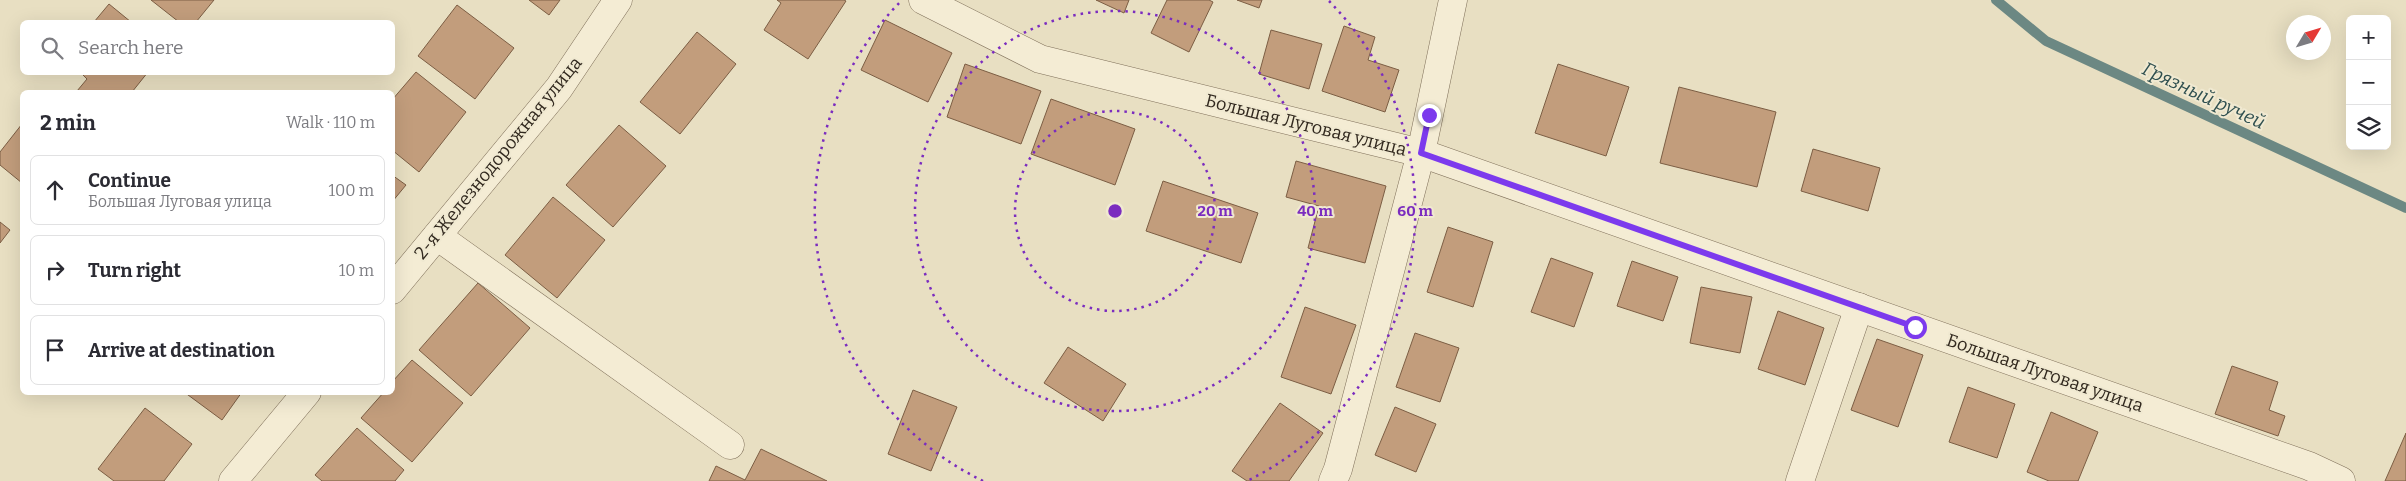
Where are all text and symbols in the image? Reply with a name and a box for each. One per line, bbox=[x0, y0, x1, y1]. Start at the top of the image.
north arrow bbox=[2286, 15, 2331, 60]
map controls bbox=[2346, 15, 2391, 150]
button: + bbox=[2346, 15, 2391, 60]
search box bbox=[20, 20, 395, 75]
icon: search bbox=[38, 34, 66, 62]
text: Search here bbox=[78, 36, 183, 59]
street label: 2-я Железнодорожная улица bbox=[409, 52, 587, 264]
water label: Грязный ручей bbox=[2139, 57, 2269, 134]
button: − bbox=[2346, 60, 2391, 105]
street label: Большая Луговая улица bbox=[1203, 89, 1409, 161]
route end bbox=[1418, 104, 1441, 127]
button: layers bbox=[2346, 105, 2391, 150]
text: 2 min bbox=[40, 110, 96, 136]
text: Walk · 110 m bbox=[286, 113, 375, 132]
text: Continue bbox=[88, 169, 171, 192]
icon: ahead bbox=[41, 176, 69, 204]
text: 100 m bbox=[329, 181, 374, 200]
text: Большая Луговая улица bbox=[88, 192, 272, 211]
centre of rings bbox=[1106, 202, 1124, 220]
text: 20 m bbox=[1198, 202, 1233, 220]
text: 40 m bbox=[1297, 202, 1334, 220]
text: 60 m bbox=[1397, 202, 1433, 220]
icon: right bbox=[41, 256, 69, 284]
text: Turn right bbox=[88, 259, 181, 282]
text: 10 m bbox=[339, 261, 374, 280]
route start bbox=[1904, 316, 1927, 339]
street label: Большая Луговая улица bbox=[1944, 329, 2146, 417]
icon: arrive bbox=[41, 336, 69, 364]
text: Arrive at destination bbox=[88, 339, 275, 362]

